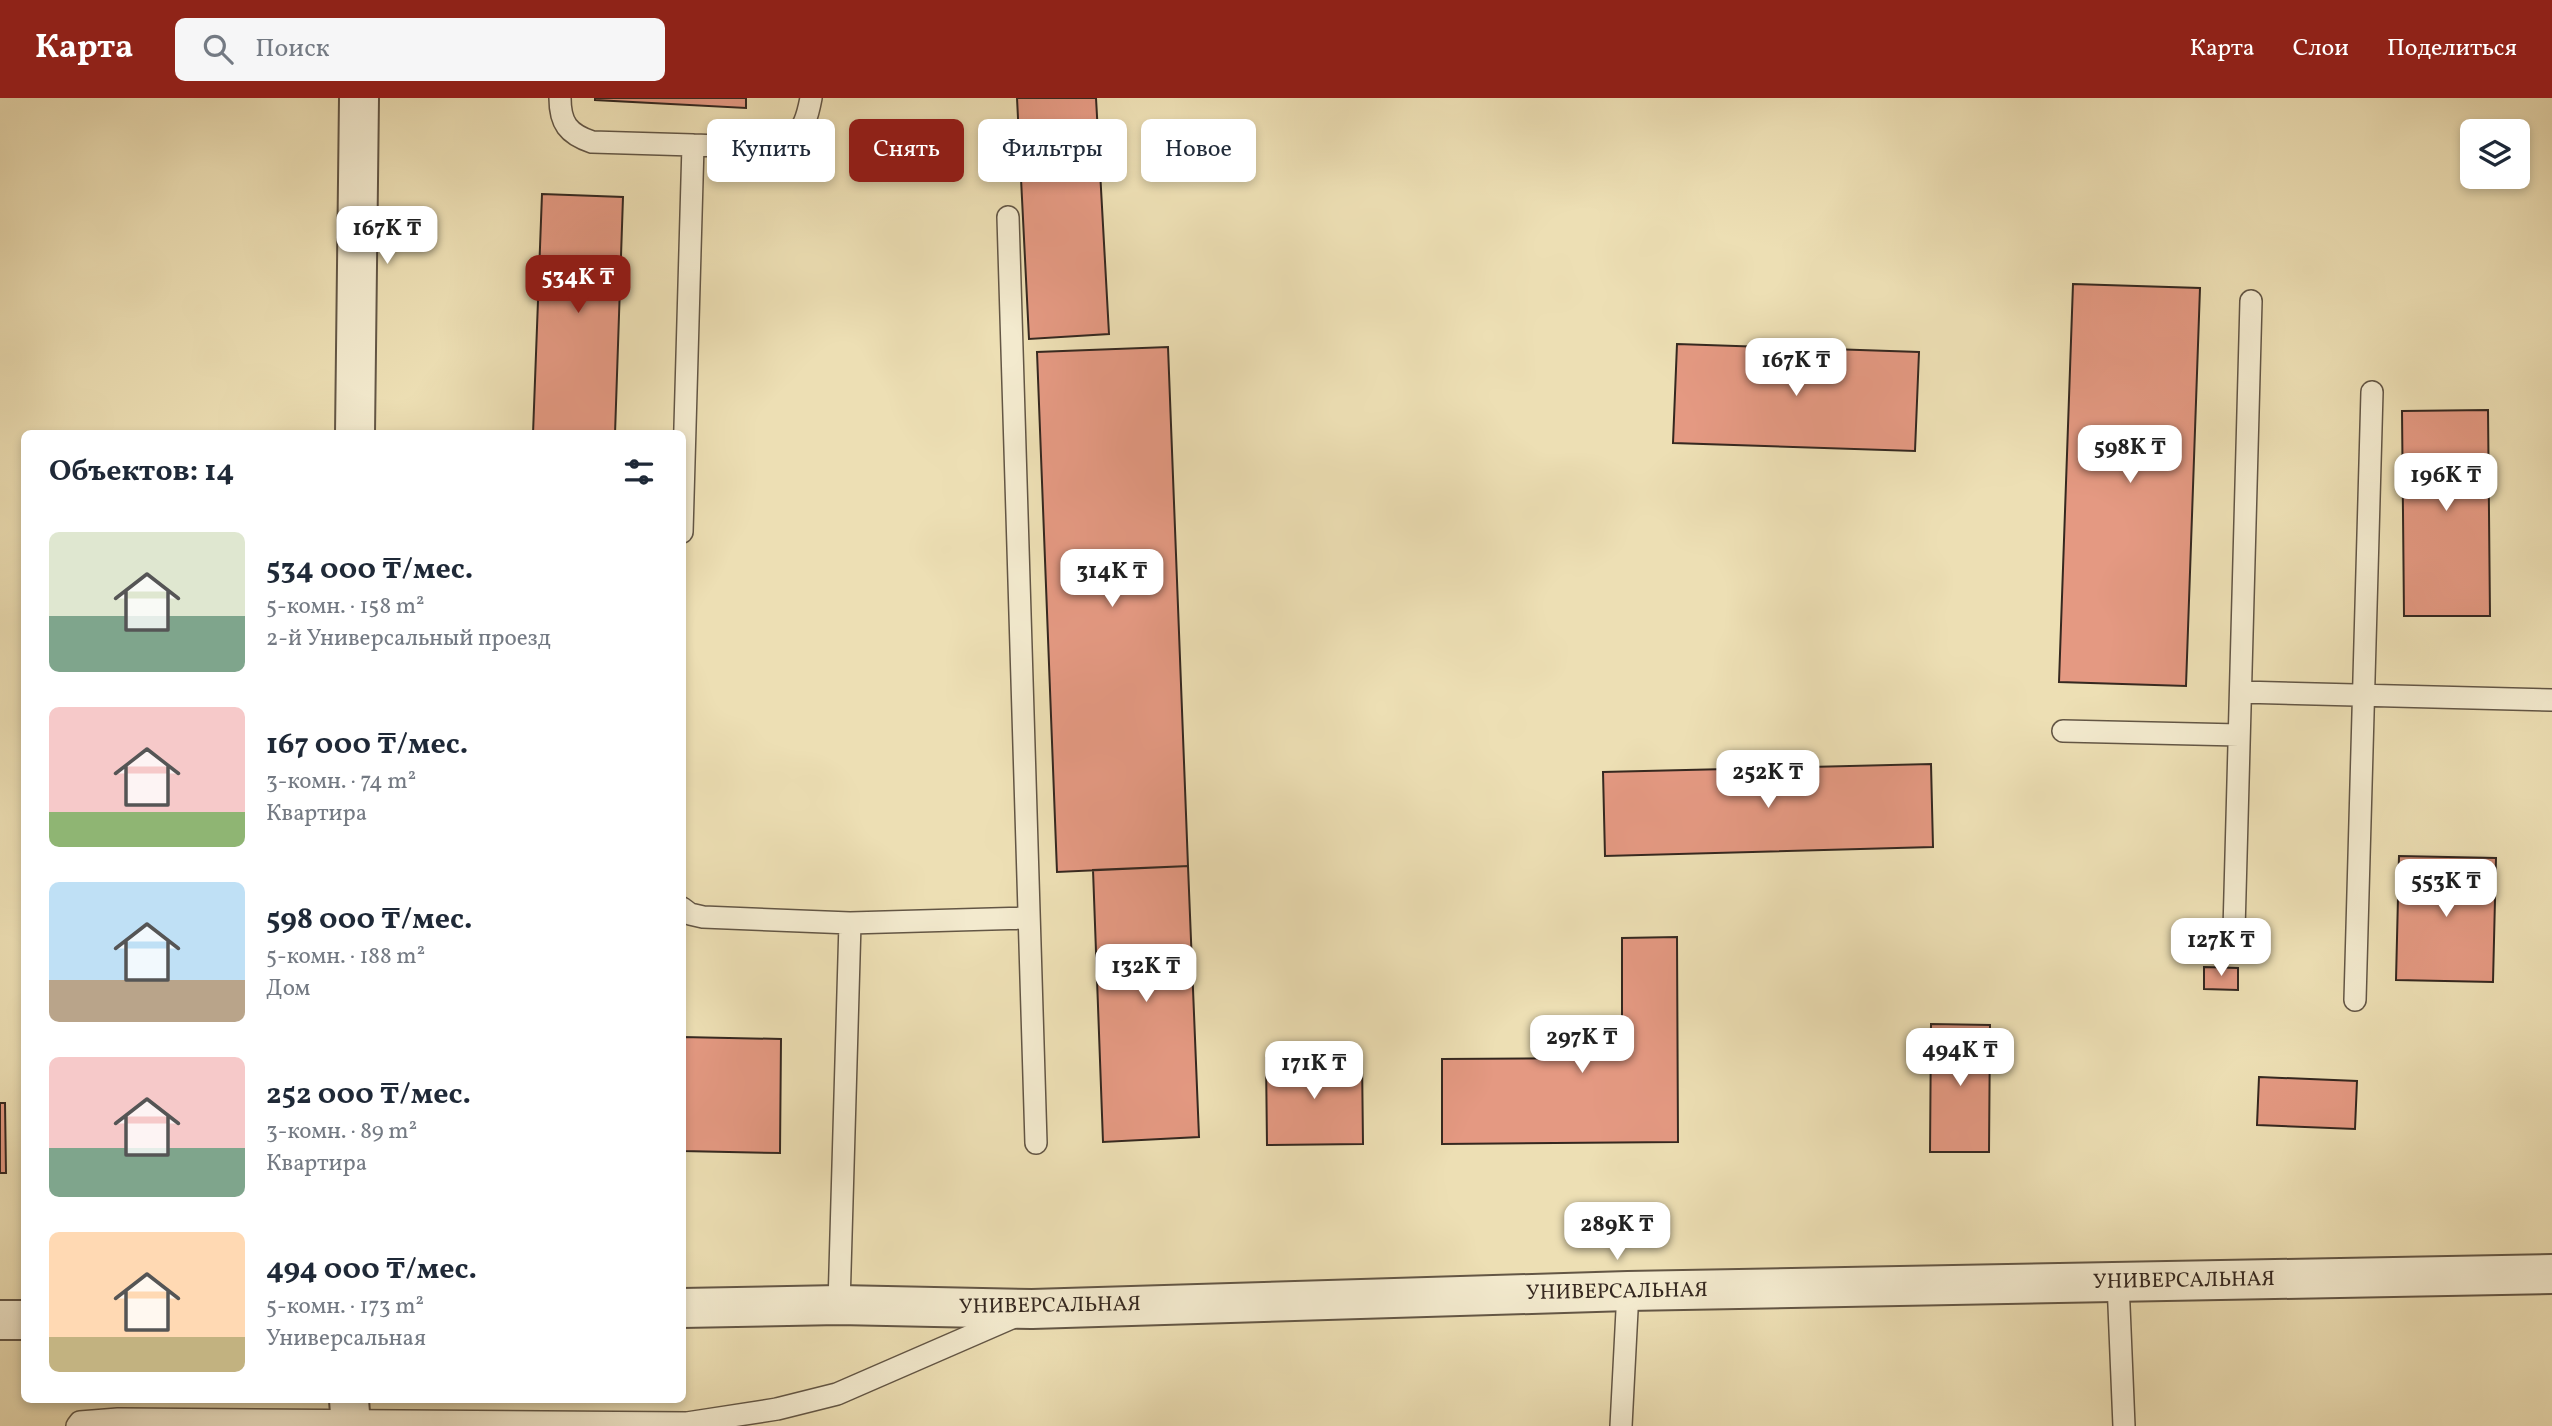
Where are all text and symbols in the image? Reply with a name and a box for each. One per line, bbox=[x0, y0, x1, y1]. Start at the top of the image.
search box bbox=[175, 18, 665, 81]
text: Карта bbox=[35, 26, 133, 72]
icon: search bbox=[199, 30, 237, 68]
text: Поиск bbox=[255, 31, 330, 67]
text: Карта bbox=[2190, 32, 2255, 66]
text: Слои bbox=[2293, 32, 2349, 66]
text: Поделиться bbox=[2387, 32, 2517, 66]
chip: Купить bbox=[707, 119, 835, 182]
chip: Снять bbox=[849, 119, 964, 182]
chip: Фильтры bbox=[978, 119, 1127, 182]
chip: Новое bbox=[1141, 119, 1256, 182]
map controls bbox=[2460, 119, 2530, 189]
button: layers bbox=[2460, 119, 2530, 189]
pin: 167K ₸ bbox=[330, 206, 444, 266]
text: 167K ₸ bbox=[352, 213, 422, 245]
pin: 534K ₸ bbox=[521, 256, 635, 315]
text: 534K ₸ bbox=[541, 262, 615, 294]
pin: 167K ₸ bbox=[1739, 338, 1853, 398]
text: 167K ₸ bbox=[1761, 345, 1831, 377]
pin: 598K ₸ bbox=[2073, 426, 2187, 485]
text: 598K ₸ bbox=[2094, 432, 2166, 464]
text: Объектов: 14 bbox=[49, 451, 234, 493]
icon: filters bbox=[620, 453, 658, 491]
pin: 196K ₸ bbox=[2389, 454, 2503, 513]
text: 196K ₸ bbox=[2410, 460, 2482, 492]
text: 534 000 ₸/мес. bbox=[266, 549, 473, 591]
pin: 314K ₸ bbox=[1055, 550, 1169, 609]
text: 314K ₸ bbox=[1076, 556, 1148, 588]
icon: home bbox=[105, 560, 189, 644]
text: 5-комн. · 158 m² bbox=[266, 591, 425, 623]
text: 2-й Универсальный проезд bbox=[266, 623, 551, 655]
text: 167 000 ₸/мес. bbox=[266, 724, 468, 766]
icon: home bbox=[105, 735, 189, 819]
pin: 252K ₸ bbox=[1711, 750, 1825, 810]
text: 252K ₸ bbox=[1732, 757, 1804, 789]
text: 3-комн. · 74 m² bbox=[266, 766, 416, 798]
text: Квартира bbox=[266, 798, 367, 830]
pin: 553K ₸ bbox=[2389, 860, 2503, 919]
text: 553K ₸ bbox=[2411, 866, 2481, 898]
text: 598 000 ₸/мес. bbox=[266, 899, 473, 941]
icon: home bbox=[105, 910, 189, 994]
pin: 127K ₸ bbox=[2164, 918, 2278, 978]
text: 127K ₸ bbox=[2187, 925, 2255, 957]
text: 5-комн. · 188 m² bbox=[266, 941, 425, 973]
pin: 132K ₸ bbox=[1089, 944, 1203, 1004]
text: 132K ₸ bbox=[1111, 951, 1181, 983]
text: Дом bbox=[266, 973, 310, 1005]
pin: 297K ₸ bbox=[1525, 1016, 1639, 1075]
text: 297K ₸ bbox=[1546, 1022, 1618, 1054]
pin: 494K ₸ bbox=[1903, 1028, 2017, 1088]
text: 494K ₸ bbox=[1922, 1035, 1998, 1067]
pin: 171K ₸ bbox=[1257, 1042, 1371, 1101]
text: 171K ₸ bbox=[1281, 1048, 1347, 1080]
text: 252 000 ₸/мес. bbox=[266, 1074, 471, 1116]
icon: home bbox=[105, 1085, 189, 1169]
text: 3-комн. · 89 m² bbox=[266, 1116, 417, 1148]
text: Квартира bbox=[266, 1148, 367, 1180]
pin: 289K ₸ bbox=[1560, 1202, 1674, 1262]
text: 289K ₸ bbox=[1580, 1209, 1654, 1241]
text: 494 000 ₸/мес. bbox=[266, 1249, 477, 1291]
icon: home bbox=[105, 1260, 189, 1344]
street label: УНИВЕРСАЛЬНАЯ bbox=[2093, 1265, 2275, 1297]
street label: УНИВЕРСАЛЬНАЯ bbox=[1526, 1276, 1708, 1308]
street label: УНИВЕРСАЛЬНАЯ bbox=[959, 1290, 1141, 1322]
text: 5-комн. · 173 m² bbox=[266, 1291, 424, 1323]
text: Универсальная bbox=[266, 1323, 426, 1355]

